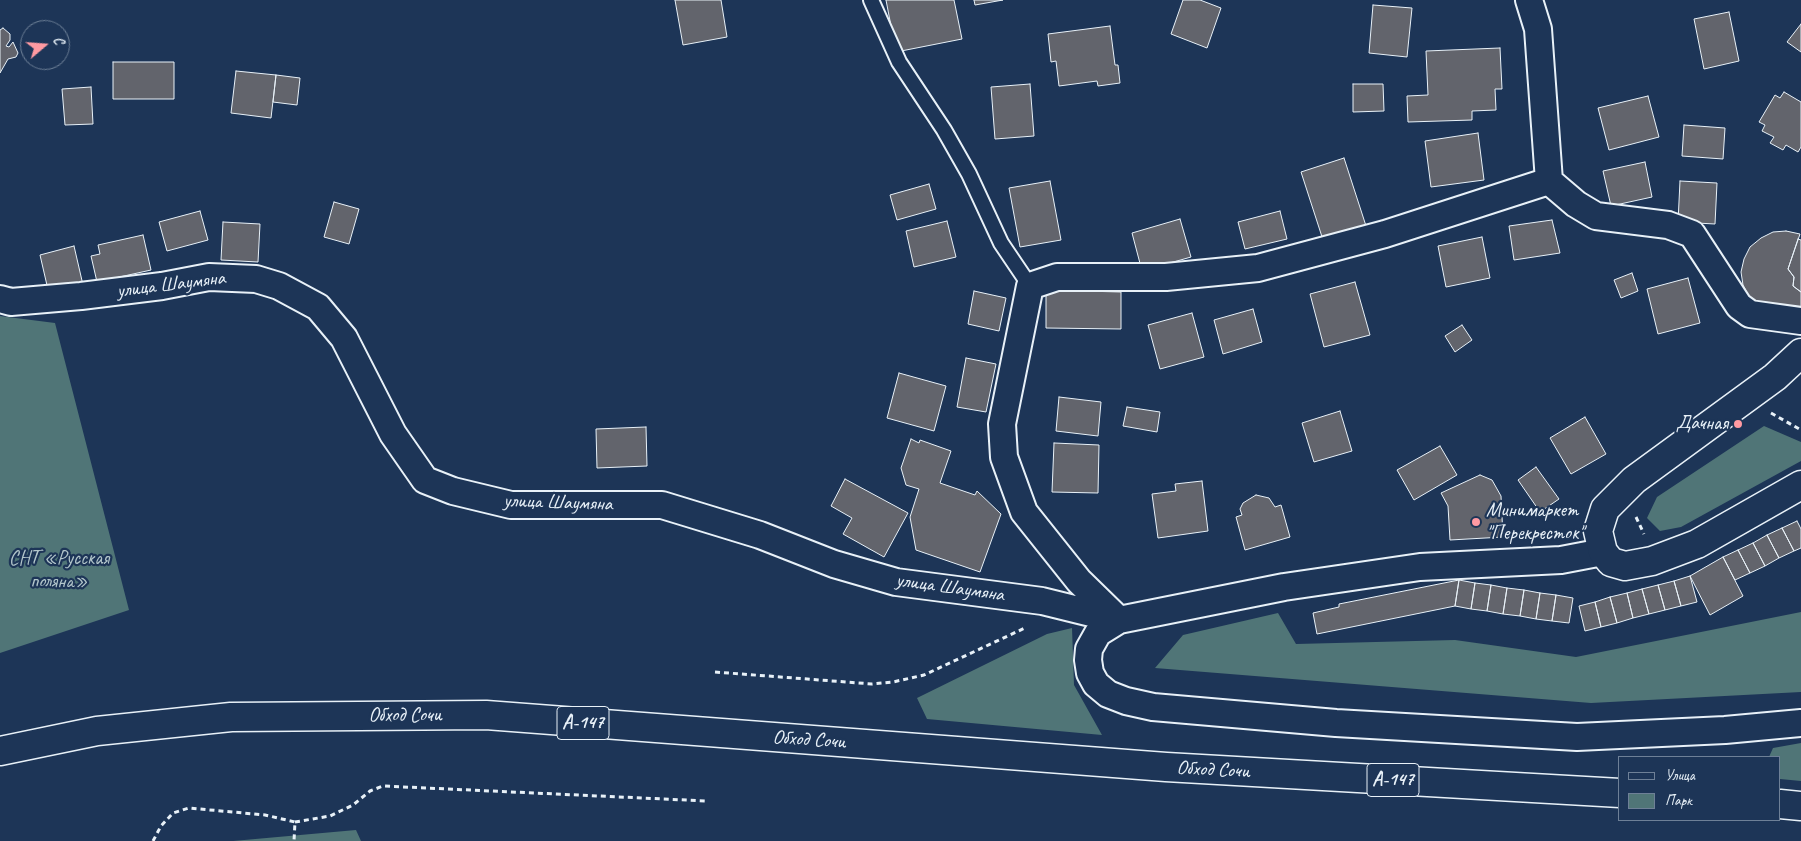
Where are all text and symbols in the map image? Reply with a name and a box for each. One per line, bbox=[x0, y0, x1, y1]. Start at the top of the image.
north arrow bbox=[20, 20, 70, 70]
text: С bbox=[50, 35, 68, 46]
street label: улица Шаумяна bbox=[115, 266, 227, 304]
place label: Дачная bbox=[1676, 412, 1728, 436]
marker: Дачная bbox=[1732, 418, 1744, 430]
street label: улица Шаумяна bbox=[503, 489, 613, 517]
place label: Минимаркет "Перекресток" bbox=[1486, 499, 1583, 546]
marker: Минимаркет "Перекресток" bbox=[1470, 516, 1482, 528]
park label: СНТ «Русская поляна» bbox=[9, 547, 109, 594]
street label: улица Шаумяна bbox=[894, 569, 1006, 607]
street label: Обход Сочи bbox=[368, 704, 442, 728]
road number: А-147 bbox=[557, 706, 609, 740]
street label: Обход Сочи bbox=[772, 725, 846, 755]
street label: Обход Сочи bbox=[1176, 756, 1250, 784]
legend bbox=[1618, 756, 1781, 821]
road number: А-147 bbox=[1367, 764, 1419, 796]
text: Улица bbox=[1665, 766, 1695, 785]
text: Парк bbox=[1665, 791, 1692, 810]

